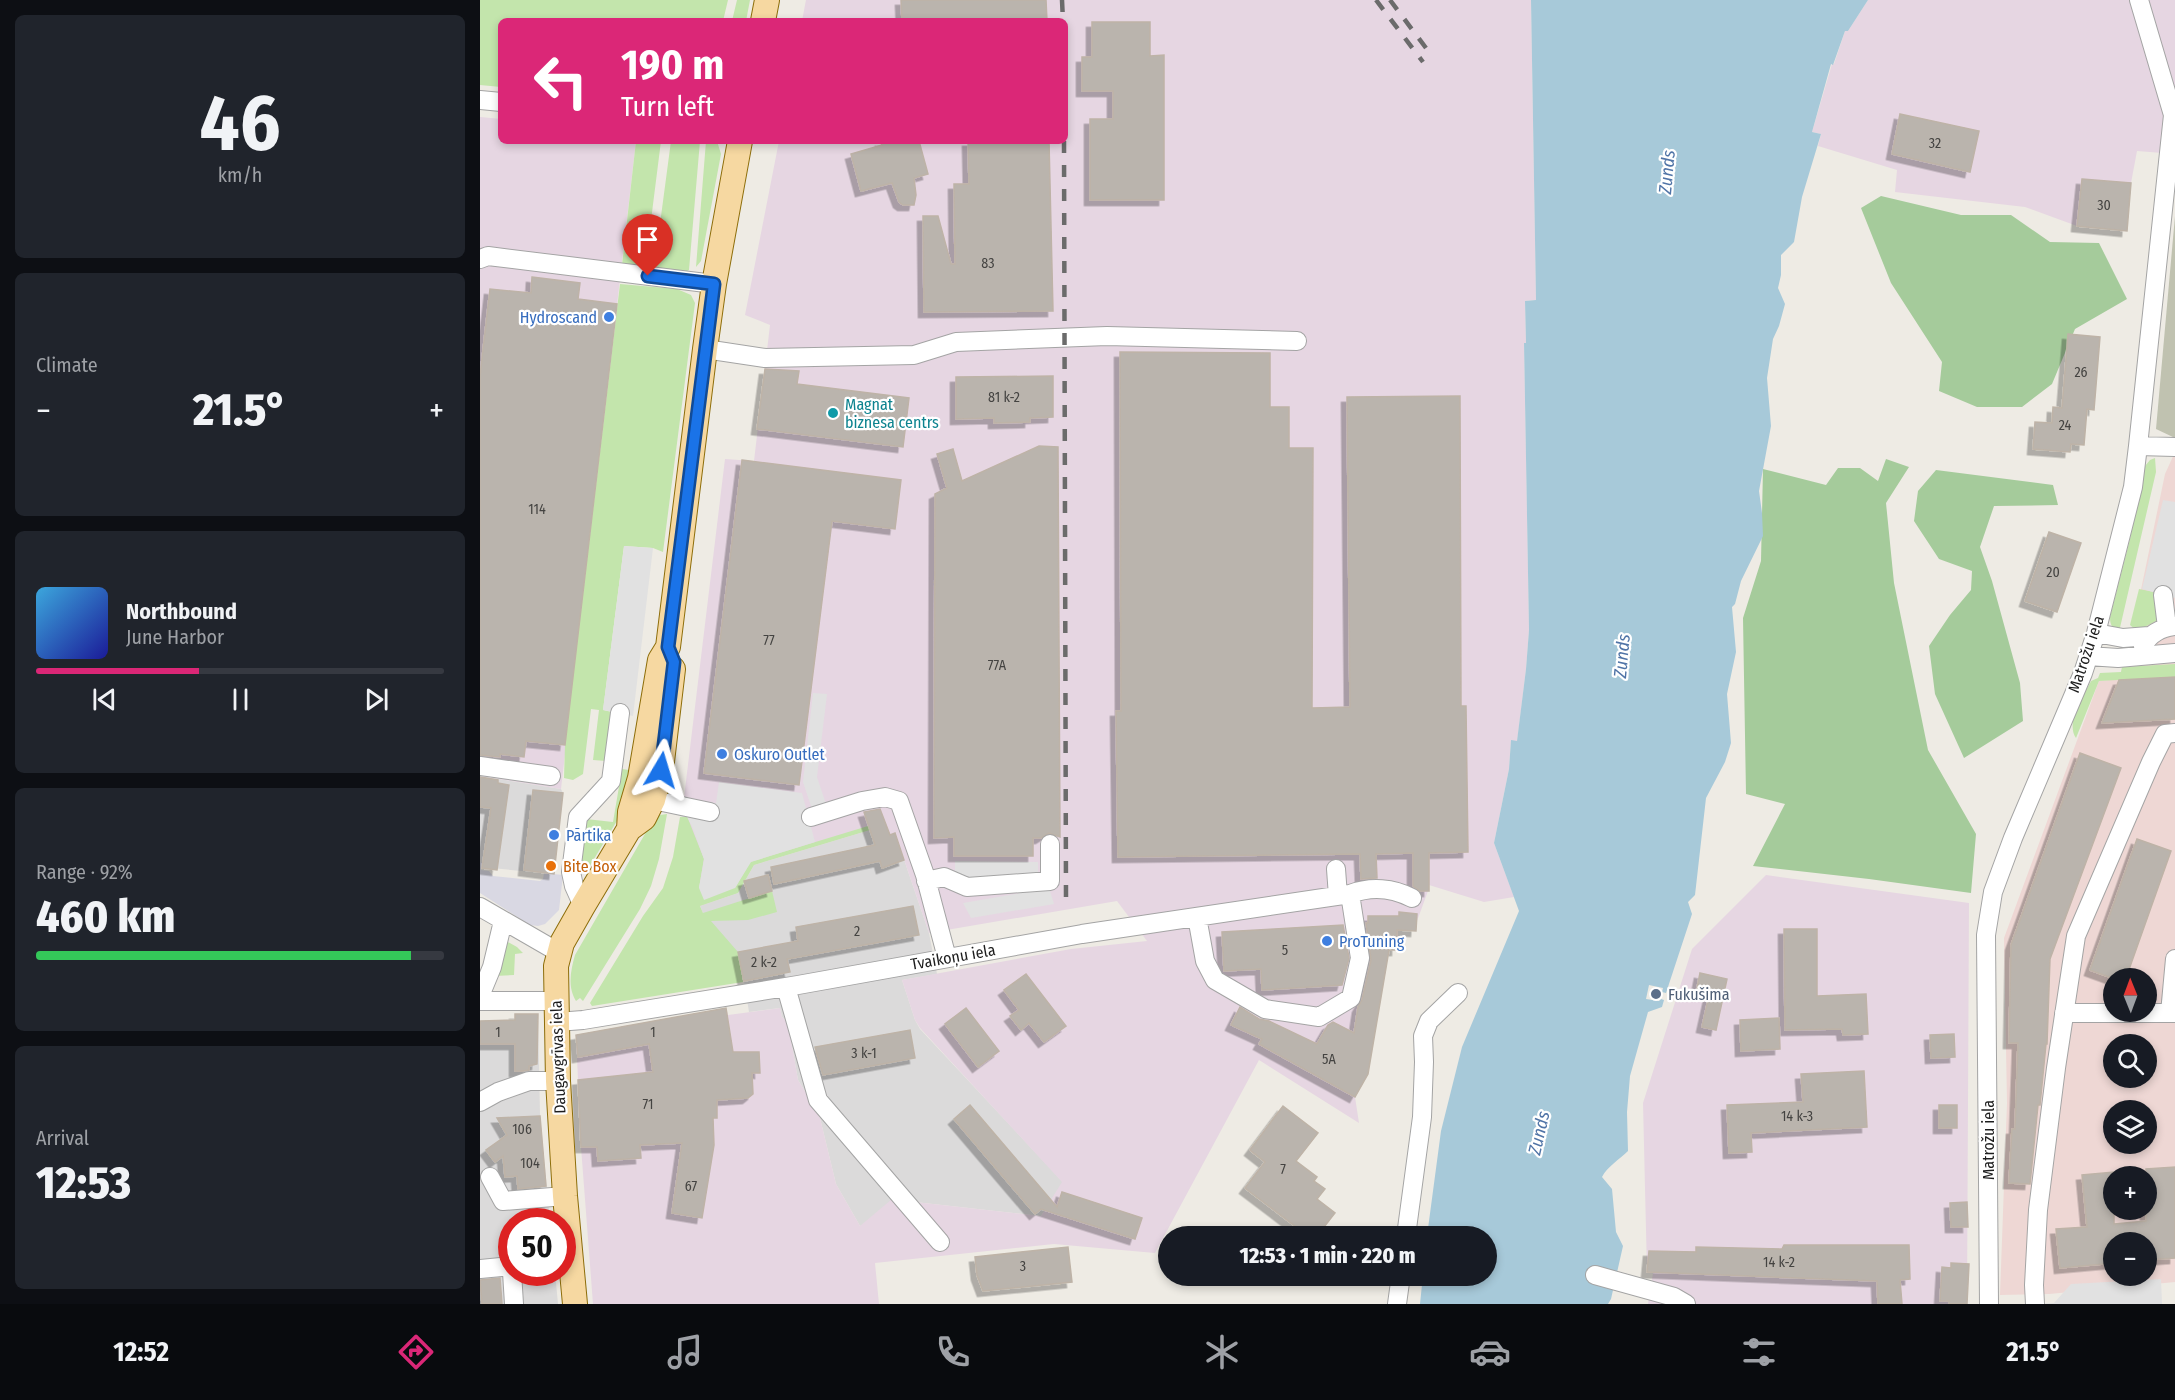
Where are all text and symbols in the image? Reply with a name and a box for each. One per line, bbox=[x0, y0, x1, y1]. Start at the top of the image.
text: 190 m bbox=[621, 40, 724, 90]
icon: left bbox=[522, 42, 600, 120]
text: 46 bbox=[200, 77, 280, 171]
text: Turn left bbox=[621, 91, 714, 123]
house number: 32 bbox=[1929, 135, 1941, 152]
water label: Zunds bbox=[1654, 149, 1680, 196]
text: km/h bbox=[218, 163, 262, 187]
house number: 30 bbox=[2097, 197, 2111, 214]
pin bbox=[622, 214, 673, 276]
icon: arrive bbox=[631, 223, 664, 256]
house number: 83 bbox=[981, 255, 995, 272]
place label: Hydroscand bbox=[520, 308, 597, 327]
marker: Hydroscand bbox=[602, 310, 616, 324]
text: Climate bbox=[36, 353, 98, 377]
house number: 26 bbox=[2074, 364, 2088, 381]
text: 21.5° bbox=[193, 383, 287, 437]
house number: 81 k-2 bbox=[988, 389, 1020, 406]
text: − bbox=[36, 391, 51, 431]
text: + bbox=[429, 391, 444, 431]
place label: Magnat biznesa centrs bbox=[845, 395, 939, 432]
marker: Magnat biznesa centrs bbox=[826, 406, 840, 420]
house number: 24 bbox=[2059, 417, 2072, 434]
house number: 114 bbox=[528, 501, 546, 518]
house number: 20 bbox=[2046, 564, 2060, 581]
text: Northbound bbox=[126, 598, 237, 625]
street label: Matrožu iela bbox=[2064, 613, 2108, 695]
text: June Harbor bbox=[126, 625, 224, 649]
house number: 77 bbox=[763, 632, 775, 649]
water label: Zunds bbox=[1609, 633, 1635, 680]
house number: 77A bbox=[988, 657, 1007, 674]
icon: previous bbox=[88, 683, 121, 716]
icon: pause bbox=[224, 683, 257, 716]
icon: next bbox=[360, 683, 393, 716]
position arrow bbox=[629, 738, 693, 802]
place label: Oskuro Outlet bbox=[734, 745, 825, 764]
marker: Oskuro Outlet bbox=[715, 747, 729, 761]
place label: Pārtika bbox=[566, 826, 611, 845]
marker: Pārtika bbox=[547, 828, 561, 842]
place label: Bite Box bbox=[563, 857, 616, 876]
marker: Bite Box bbox=[544, 859, 558, 873]
text: Range · 92% bbox=[36, 860, 133, 884]
text: 460 km bbox=[36, 890, 175, 944]
house number: 2 bbox=[854, 923, 860, 940]
place label: ProTuning bbox=[1339, 932, 1405, 951]
marker: ProTuning bbox=[1320, 934, 1334, 948]
street label: Tvaikoņu iela bbox=[909, 940, 997, 975]
house number: 5 bbox=[1282, 942, 1288, 959]
house number: 2 k-2 bbox=[751, 954, 777, 971]
north arrow bbox=[2103, 968, 2157, 1022]
map controls bbox=[2103, 968, 2157, 1286]
place label: Fukušima bbox=[1668, 985, 1730, 1004]
marker: Fukušima bbox=[1649, 987, 1663, 1001]
street label: Daugavgrīvas iela bbox=[547, 1000, 569, 1114]
house number: 1 bbox=[495, 1024, 501, 1041]
house number: 1 bbox=[650, 1024, 656, 1041]
button: search bbox=[2103, 1034, 2157, 1088]
house number: 3 k-1 bbox=[851, 1045, 877, 1062]
house number: 5A bbox=[1322, 1051, 1337, 1068]
house number: 71 bbox=[643, 1096, 653, 1113]
street label: Matrožu iela bbox=[1979, 1100, 1998, 1180]
button: layers bbox=[2103, 1100, 2157, 1154]
house number: 14 k-3 bbox=[1781, 1108, 1813, 1125]
water label: Zunds bbox=[1523, 1109, 1555, 1158]
house number: 106 bbox=[512, 1121, 532, 1138]
text: Arrival bbox=[36, 1126, 89, 1150]
house number: 104 bbox=[520, 1155, 540, 1172]
text: 12:53 bbox=[36, 1156, 131, 1210]
house number: 7 bbox=[1280, 1161, 1286, 1178]
button: + bbox=[2103, 1166, 2157, 1220]
house number: 67 bbox=[685, 1178, 697, 1195]
speed limit sign: 50 bbox=[498, 1208, 576, 1286]
button: − bbox=[2103, 1232, 2157, 1286]
text: 12:53 · 1 min · 220 m bbox=[1239, 1242, 1416, 1269]
house number: 14 k-2 bbox=[1763, 1254, 1795, 1271]
house number: 3 bbox=[1020, 1258, 1026, 1275]
icon: directions bbox=[395, 1331, 437, 1373]
icon: music bbox=[664, 1331, 706, 1373]
icon: phone bbox=[932, 1331, 974, 1373]
icon: climate bbox=[1201, 1331, 1243, 1373]
icon: car bbox=[1469, 1331, 1511, 1373]
icon: filters bbox=[1738, 1331, 1780, 1373]
text: 12:52 bbox=[113, 1336, 169, 1368]
text: 21.5° bbox=[2006, 1336, 2062, 1368]

